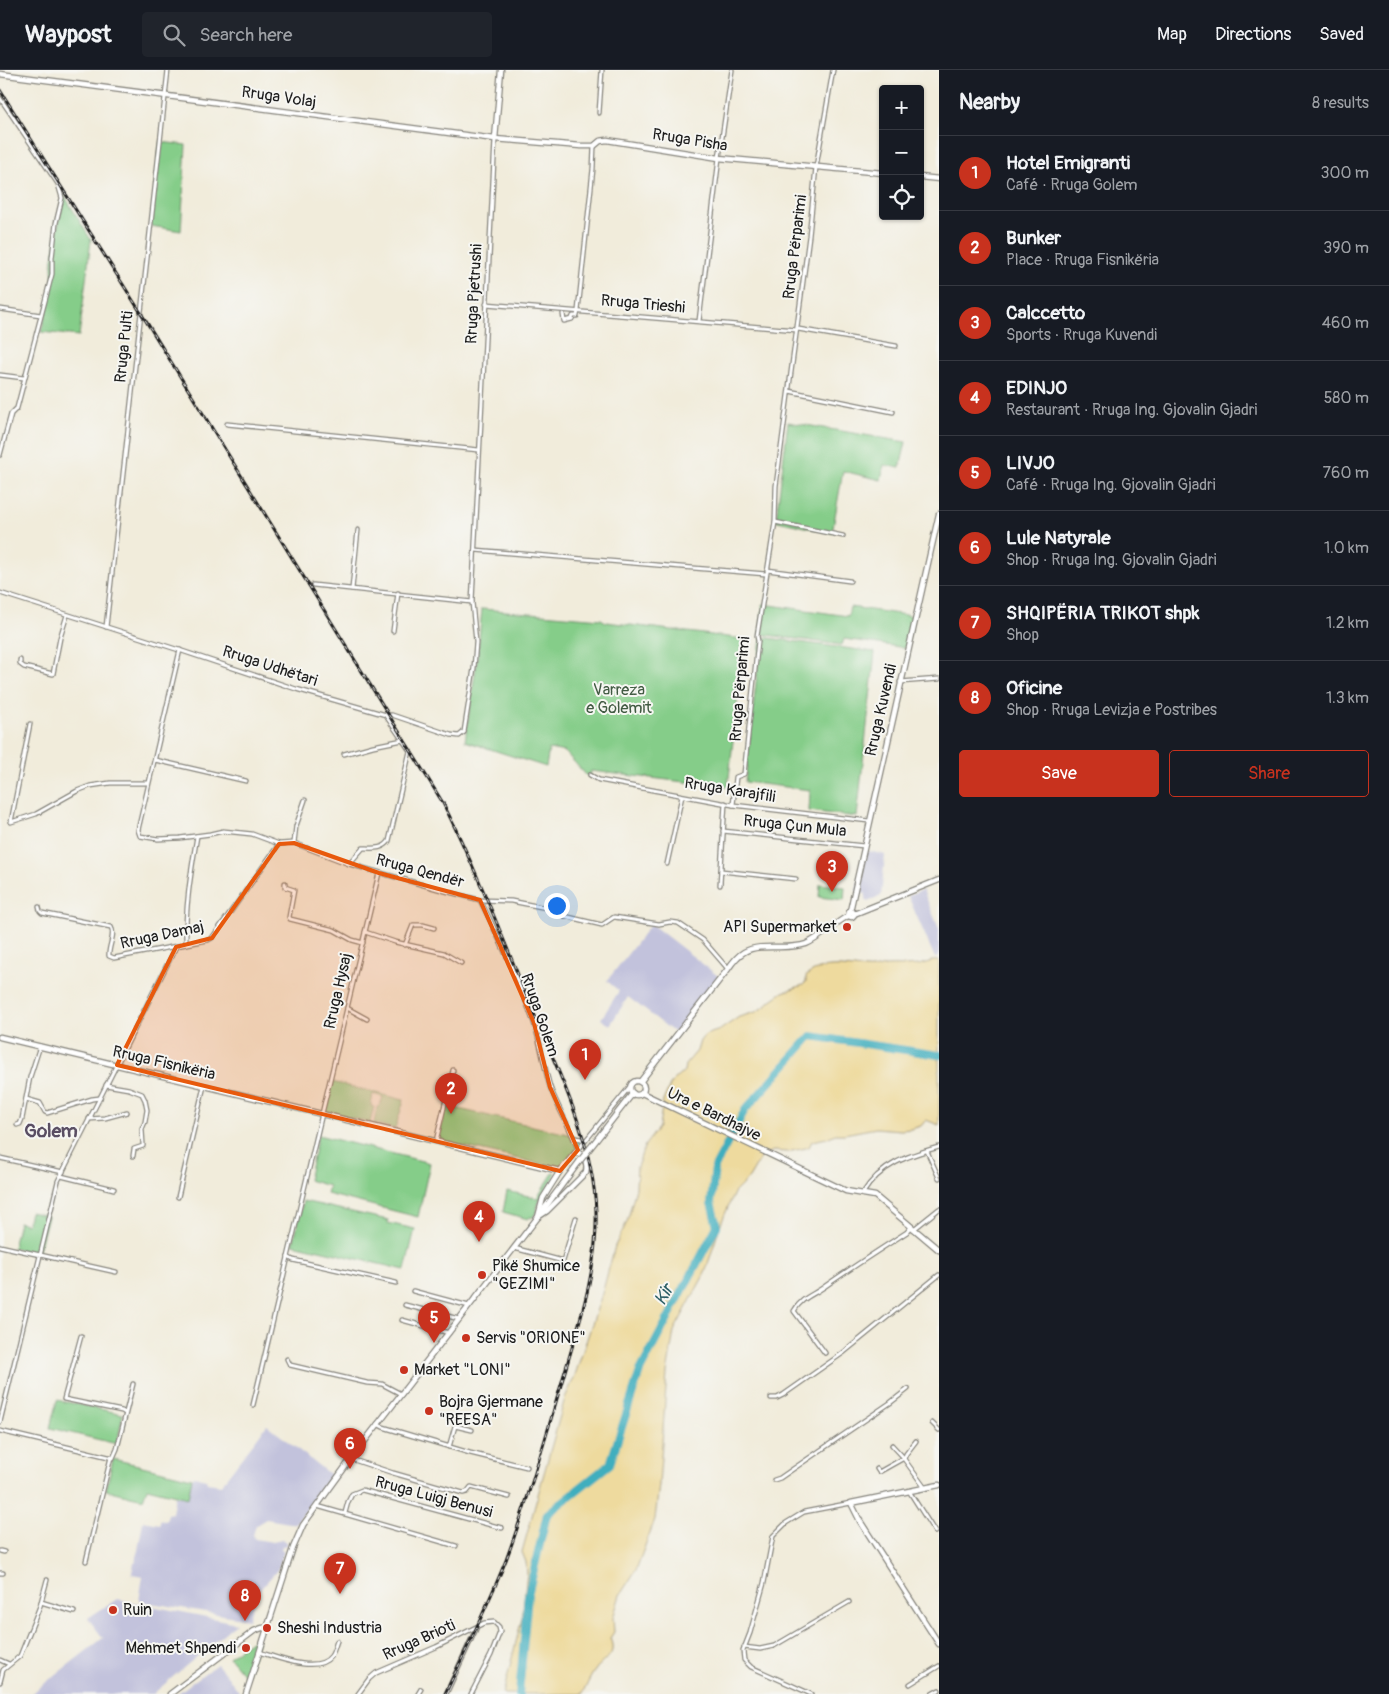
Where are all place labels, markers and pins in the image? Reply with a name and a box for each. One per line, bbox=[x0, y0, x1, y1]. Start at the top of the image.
pin: 3 bbox=[816, 851, 848, 892]
place label: API Supermarket bbox=[723, 917, 838, 937]
marker: API Supermarket bbox=[841, 921, 853, 933]
pin: 1 bbox=[569, 1039, 601, 1080]
pin: 2 bbox=[435, 1073, 467, 1114]
pin: 4 bbox=[463, 1201, 495, 1242]
place label: Pikë Shumice "GEZIMI" bbox=[492, 1256, 580, 1294]
marker: Pikë Shumice "GEZIMI" bbox=[476, 1269, 488, 1281]
pin: 5 bbox=[418, 1302, 450, 1343]
place label: Servis "ORIONE" bbox=[476, 1328, 586, 1348]
marker: Servis "ORIONE" bbox=[460, 1332, 472, 1344]
place label: Market "LONI" bbox=[414, 1360, 511, 1380]
marker: Market "LONI" bbox=[398, 1364, 410, 1376]
place label: Bojra Gjermane "REESA" bbox=[439, 1392, 543, 1430]
marker: Bojra Gjermane "REESA" bbox=[423, 1405, 435, 1417]
pin: 6 bbox=[334, 1428, 366, 1469]
pin: 7 bbox=[324, 1553, 356, 1594]
pin: 8 bbox=[229, 1580, 261, 1621]
place label: Ruin bbox=[123, 1600, 152, 1620]
marker: Ruin bbox=[107, 1604, 119, 1616]
place label: Sheshi Industria bbox=[277, 1618, 382, 1638]
marker: Sheshi Industria bbox=[261, 1622, 273, 1634]
place label: Mehmet Shpendi bbox=[125, 1638, 236, 1658]
marker: Mehmet Shpendi bbox=[240, 1642, 252, 1654]

